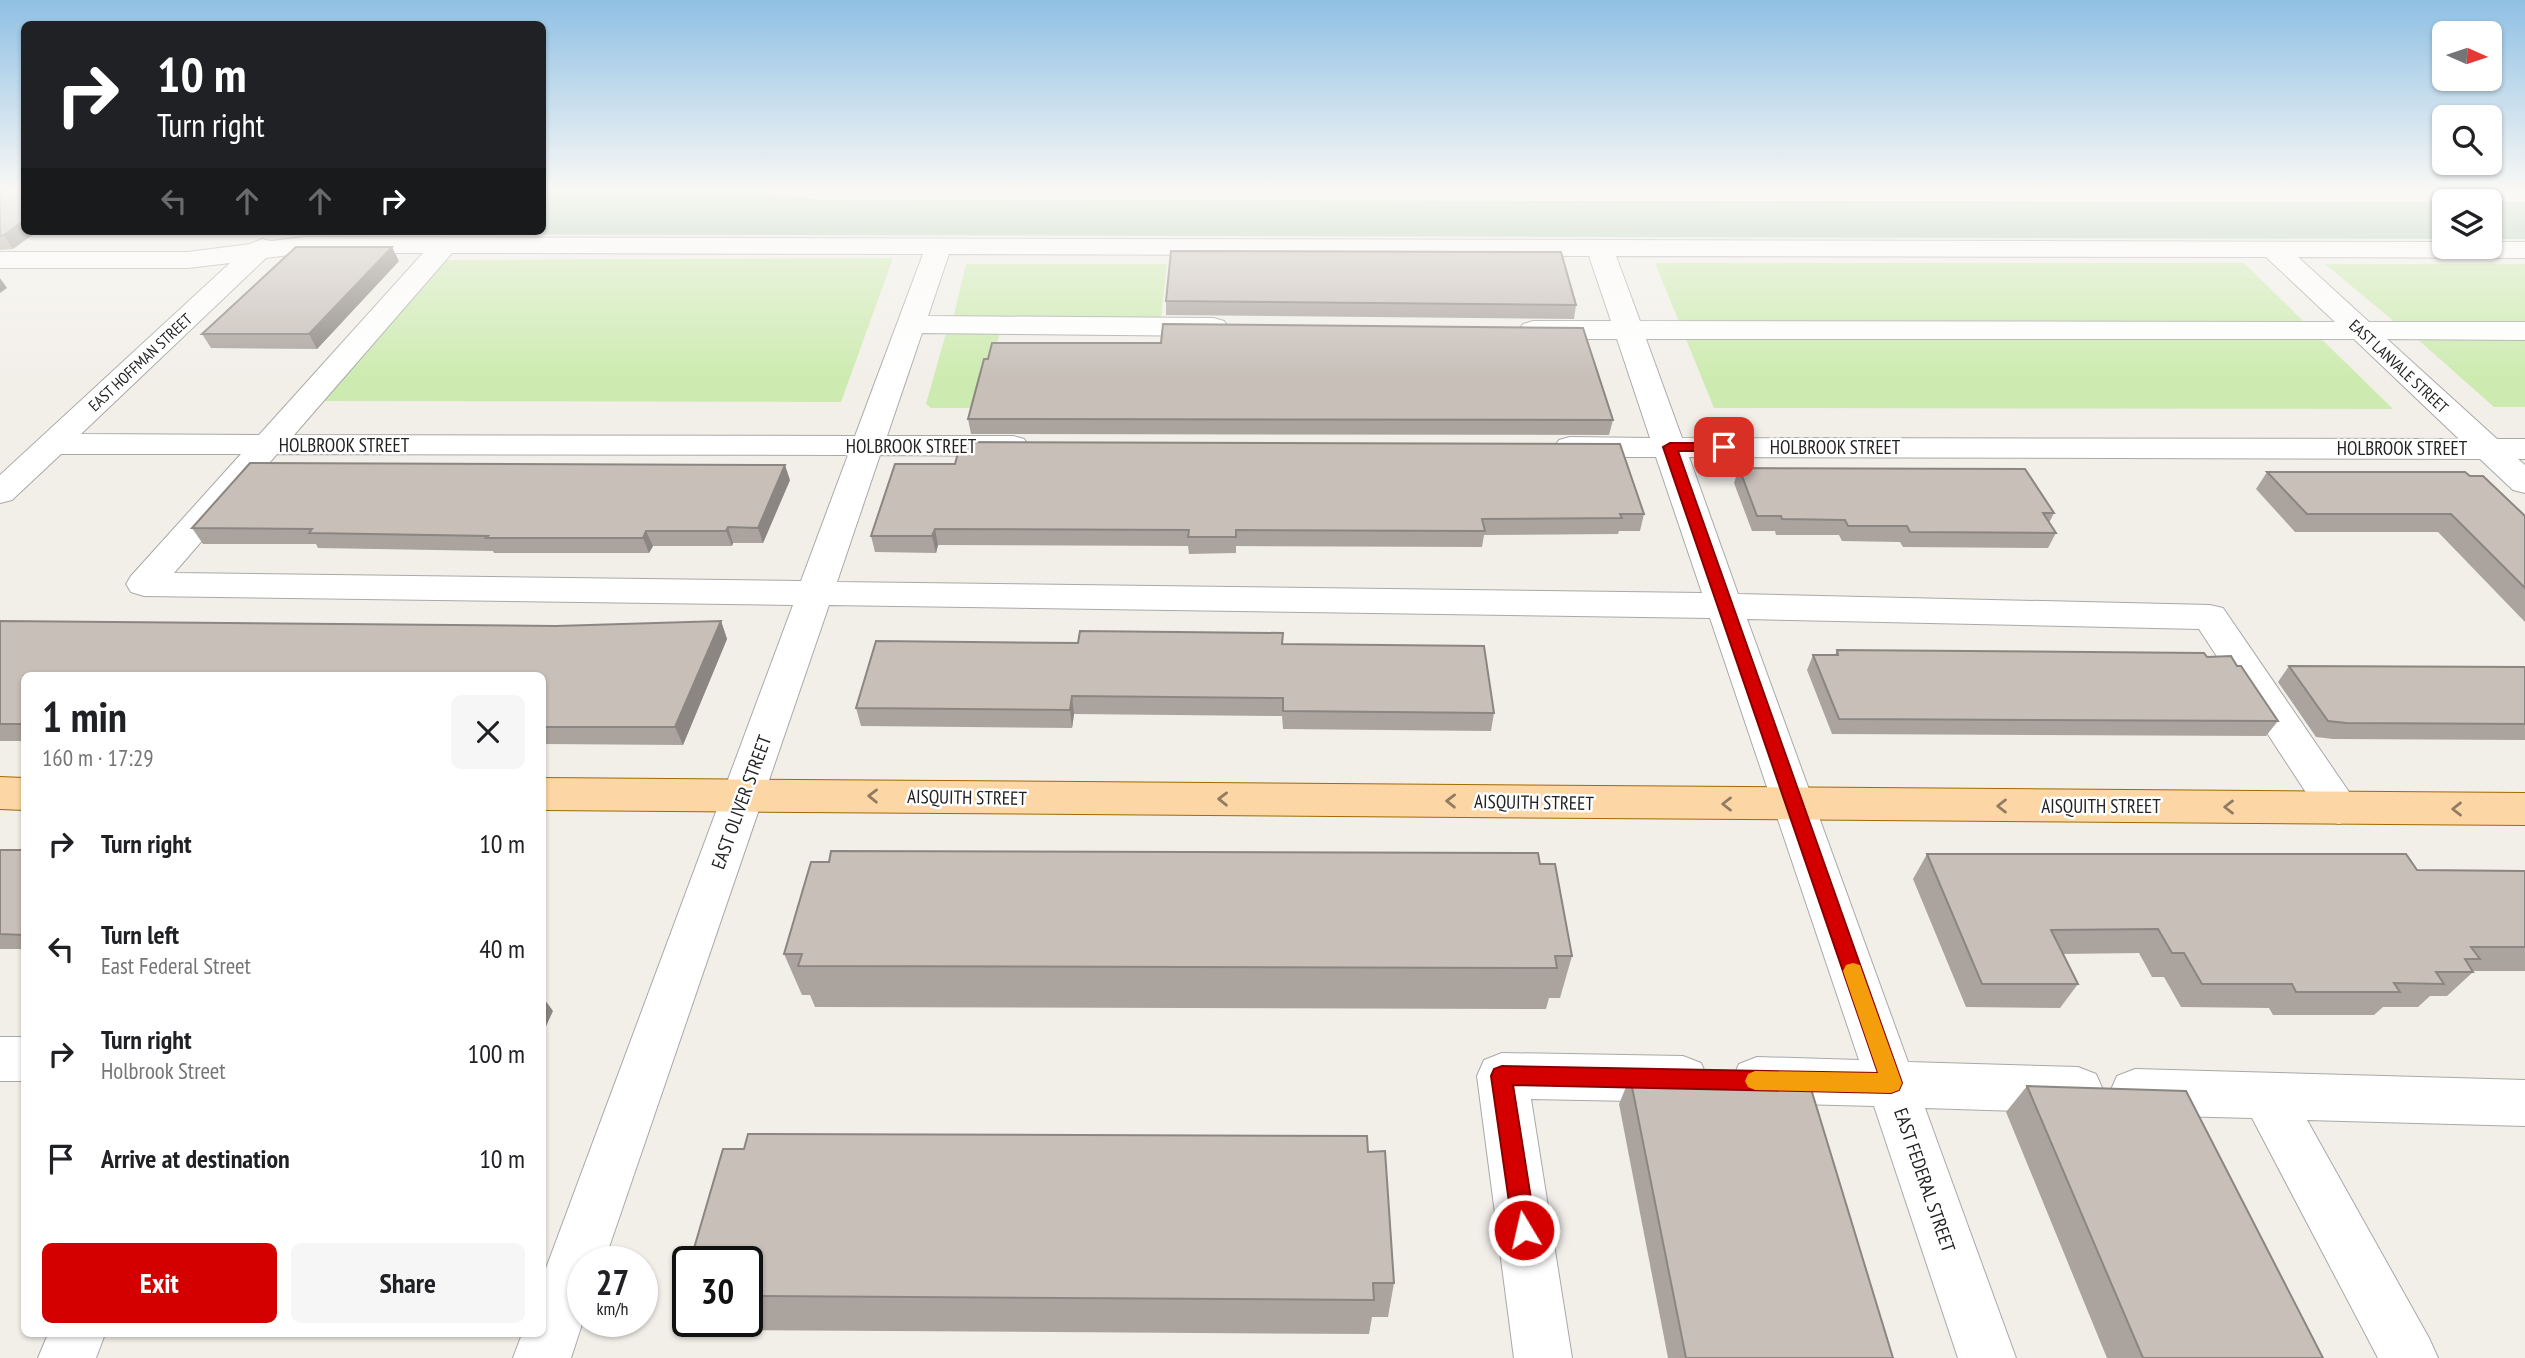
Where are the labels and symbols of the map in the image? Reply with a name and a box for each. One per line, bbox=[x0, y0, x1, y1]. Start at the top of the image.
north arrow bbox=[2432, 21, 2502, 91]
street label: EAST HOFFMAN STREET bbox=[84, 309, 196, 415]
street label: EAST LANVALE STREET bbox=[2345, 315, 2453, 417]
pin bbox=[1694, 417, 1754, 477]
street label: HOLBROOK STREET bbox=[279, 433, 410, 457]
street label: HOLBROOK STREET bbox=[846, 434, 977, 458]
street label: HOLBROOK STREET bbox=[1770, 435, 1901, 459]
street label: HOLBROOK STREET bbox=[2337, 436, 2468, 460]
street label: EAST OLIVER STREET bbox=[706, 731, 776, 872]
street label: AISQUITH STREET bbox=[907, 784, 1027, 810]
one-way arrow bbox=[868, 788, 878, 804]
street label: AISQUITH STREET bbox=[1474, 789, 1594, 815]
one-way arrow bbox=[1218, 791, 1228, 807]
one-way arrow bbox=[1445, 793, 1456, 809]
street label: AISQUITH STREET bbox=[2041, 794, 2161, 818]
one-way arrow bbox=[1722, 796, 1732, 812]
one-way arrow bbox=[1996, 798, 2007, 814]
one-way arrow bbox=[2224, 799, 2234, 815]
one-way arrow bbox=[2451, 801, 2462, 817]
street label: EAST FEDERAL STREET bbox=[1889, 1105, 1961, 1256]
position arrow bbox=[1487, 1193, 1561, 1267]
speed limit sign: 30 bbox=[672, 1246, 763, 1337]

